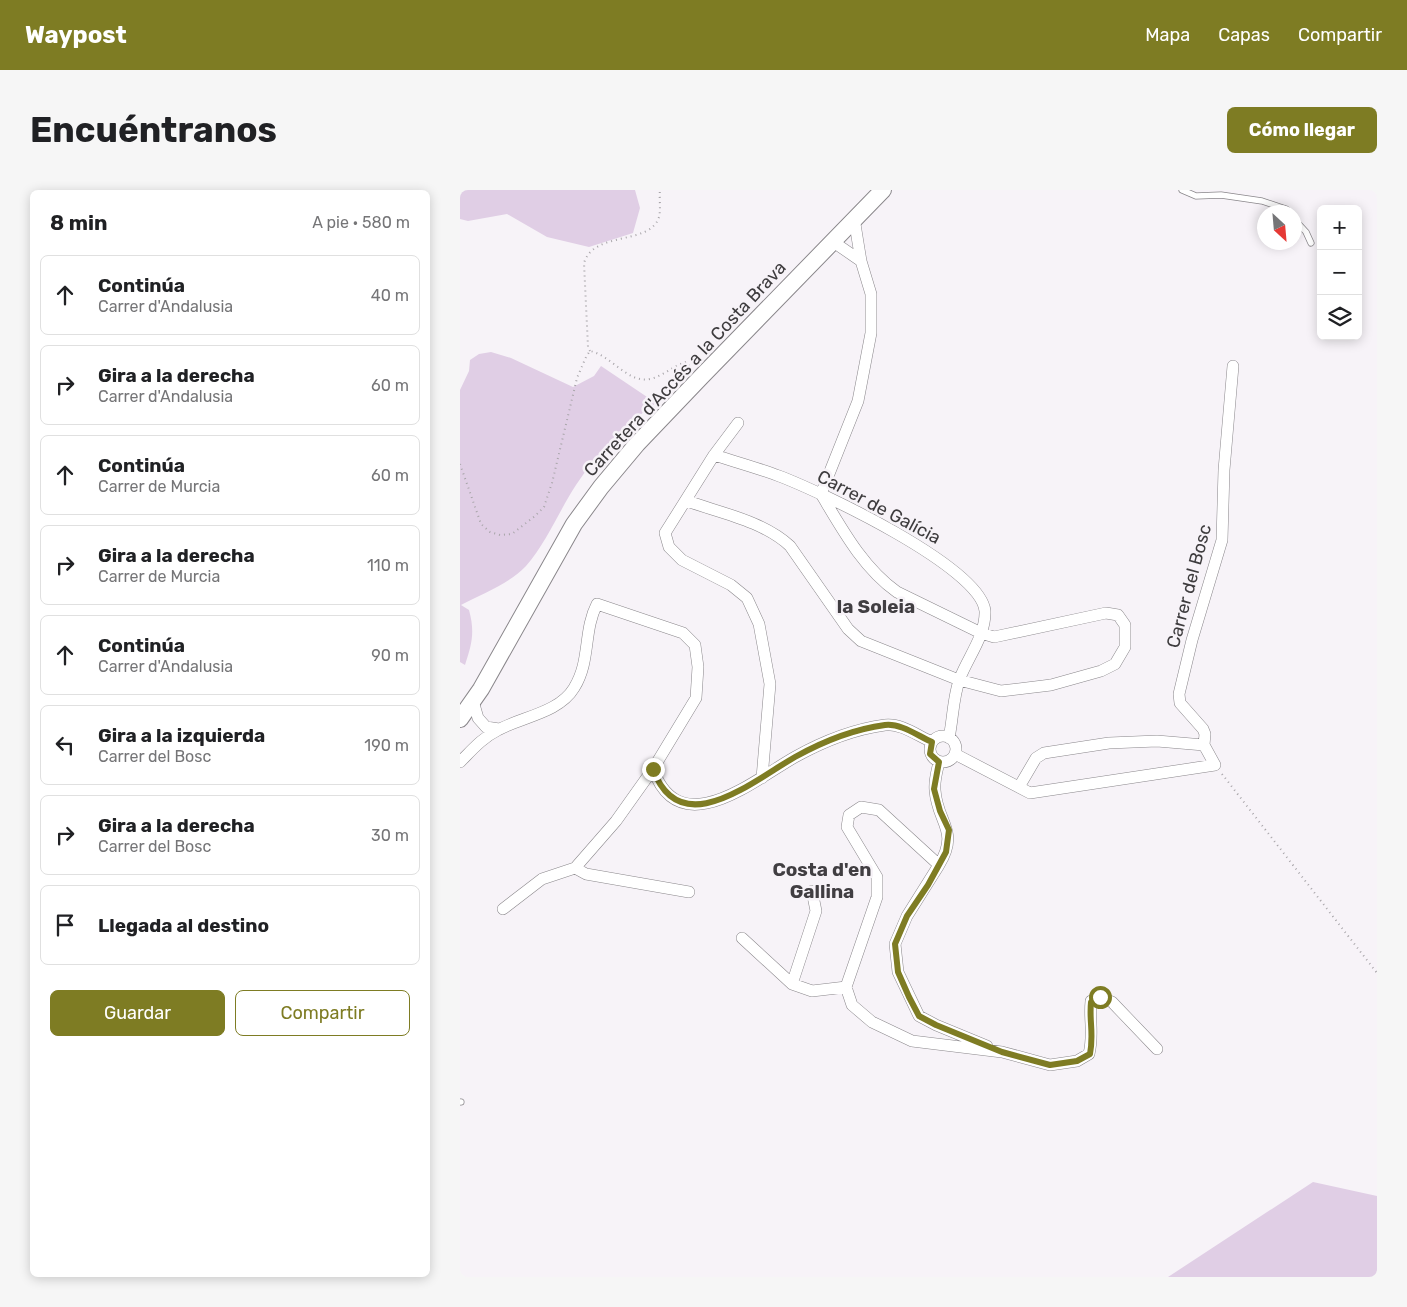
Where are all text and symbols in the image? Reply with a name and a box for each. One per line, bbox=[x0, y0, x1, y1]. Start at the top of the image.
text: Waypost bbox=[25, 21, 127, 49]
text: Mapa bbox=[1145, 24, 1190, 46]
text: Capas bbox=[1218, 24, 1270, 46]
text: Compartir bbox=[1298, 24, 1382, 46]
button: Cómo llegar bbox=[1227, 107, 1377, 153]
text: Encuéntranos bbox=[30, 109, 277, 151]
north arrow bbox=[1257, 205, 1302, 250]
map controls bbox=[1317, 205, 1362, 340]
button: + bbox=[1317, 205, 1362, 250]
text: 8 min bbox=[50, 210, 107, 235]
text: A pie · 580 m bbox=[312, 213, 410, 232]
button: − bbox=[1317, 250, 1362, 295]
street label: Carretera d'Accés a la Costa Brava bbox=[579, 257, 791, 481]
text: Continúa bbox=[98, 274, 185, 297]
icon: ahead bbox=[51, 281, 79, 309]
text: 40 m bbox=[371, 286, 409, 305]
button: layers bbox=[1317, 295, 1362, 340]
text: Carrer d'Andalusia bbox=[98, 297, 233, 316]
text: Gira a la derecha bbox=[98, 364, 255, 387]
icon: right bbox=[51, 371, 79, 399]
text: 60 m bbox=[371, 376, 409, 395]
text: Carrer d'Andalusia bbox=[98, 387, 233, 406]
text: Continúa bbox=[98, 454, 185, 477]
icon: ahead bbox=[51, 461, 79, 489]
street label: Carrer de Galícia bbox=[813, 465, 945, 549]
text: 60 m bbox=[371, 466, 409, 485]
text: Carrer de Murcia bbox=[98, 477, 220, 496]
street label: Carrer del Bosc bbox=[1162, 522, 1216, 650]
text: Gira a la derecha bbox=[98, 544, 255, 567]
icon: right bbox=[51, 551, 79, 579]
text: 110 m bbox=[367, 556, 409, 575]
text: Carrer de Murcia bbox=[98, 567, 220, 586]
district label: la Soleia bbox=[837, 595, 915, 618]
text: Continúa bbox=[98, 634, 185, 657]
icon: ahead bbox=[51, 641, 79, 669]
text: 90 m bbox=[371, 646, 409, 665]
text: Carrer d'Andalusia bbox=[98, 657, 233, 676]
text: Gira a la izquierda bbox=[98, 724, 265, 747]
icon: left bbox=[51, 731, 79, 759]
text: 190 m bbox=[364, 736, 409, 755]
text: Carrer del Bosc bbox=[98, 747, 211, 766]
route end bbox=[642, 758, 665, 781]
text: Gira a la derecha bbox=[98, 814, 255, 837]
icon: right bbox=[51, 821, 79, 849]
text: 30 m bbox=[371, 826, 409, 845]
text: Carrer del Bosc bbox=[98, 837, 211, 856]
district label: Costa d'en Gallina bbox=[772, 858, 872, 903]
icon: arrive bbox=[51, 911, 79, 939]
text: Llegada al destino bbox=[98, 914, 269, 937]
route start bbox=[1089, 986, 1112, 1009]
button: Guardar bbox=[50, 990, 225, 1036]
button: Compartir bbox=[235, 990, 410, 1036]

